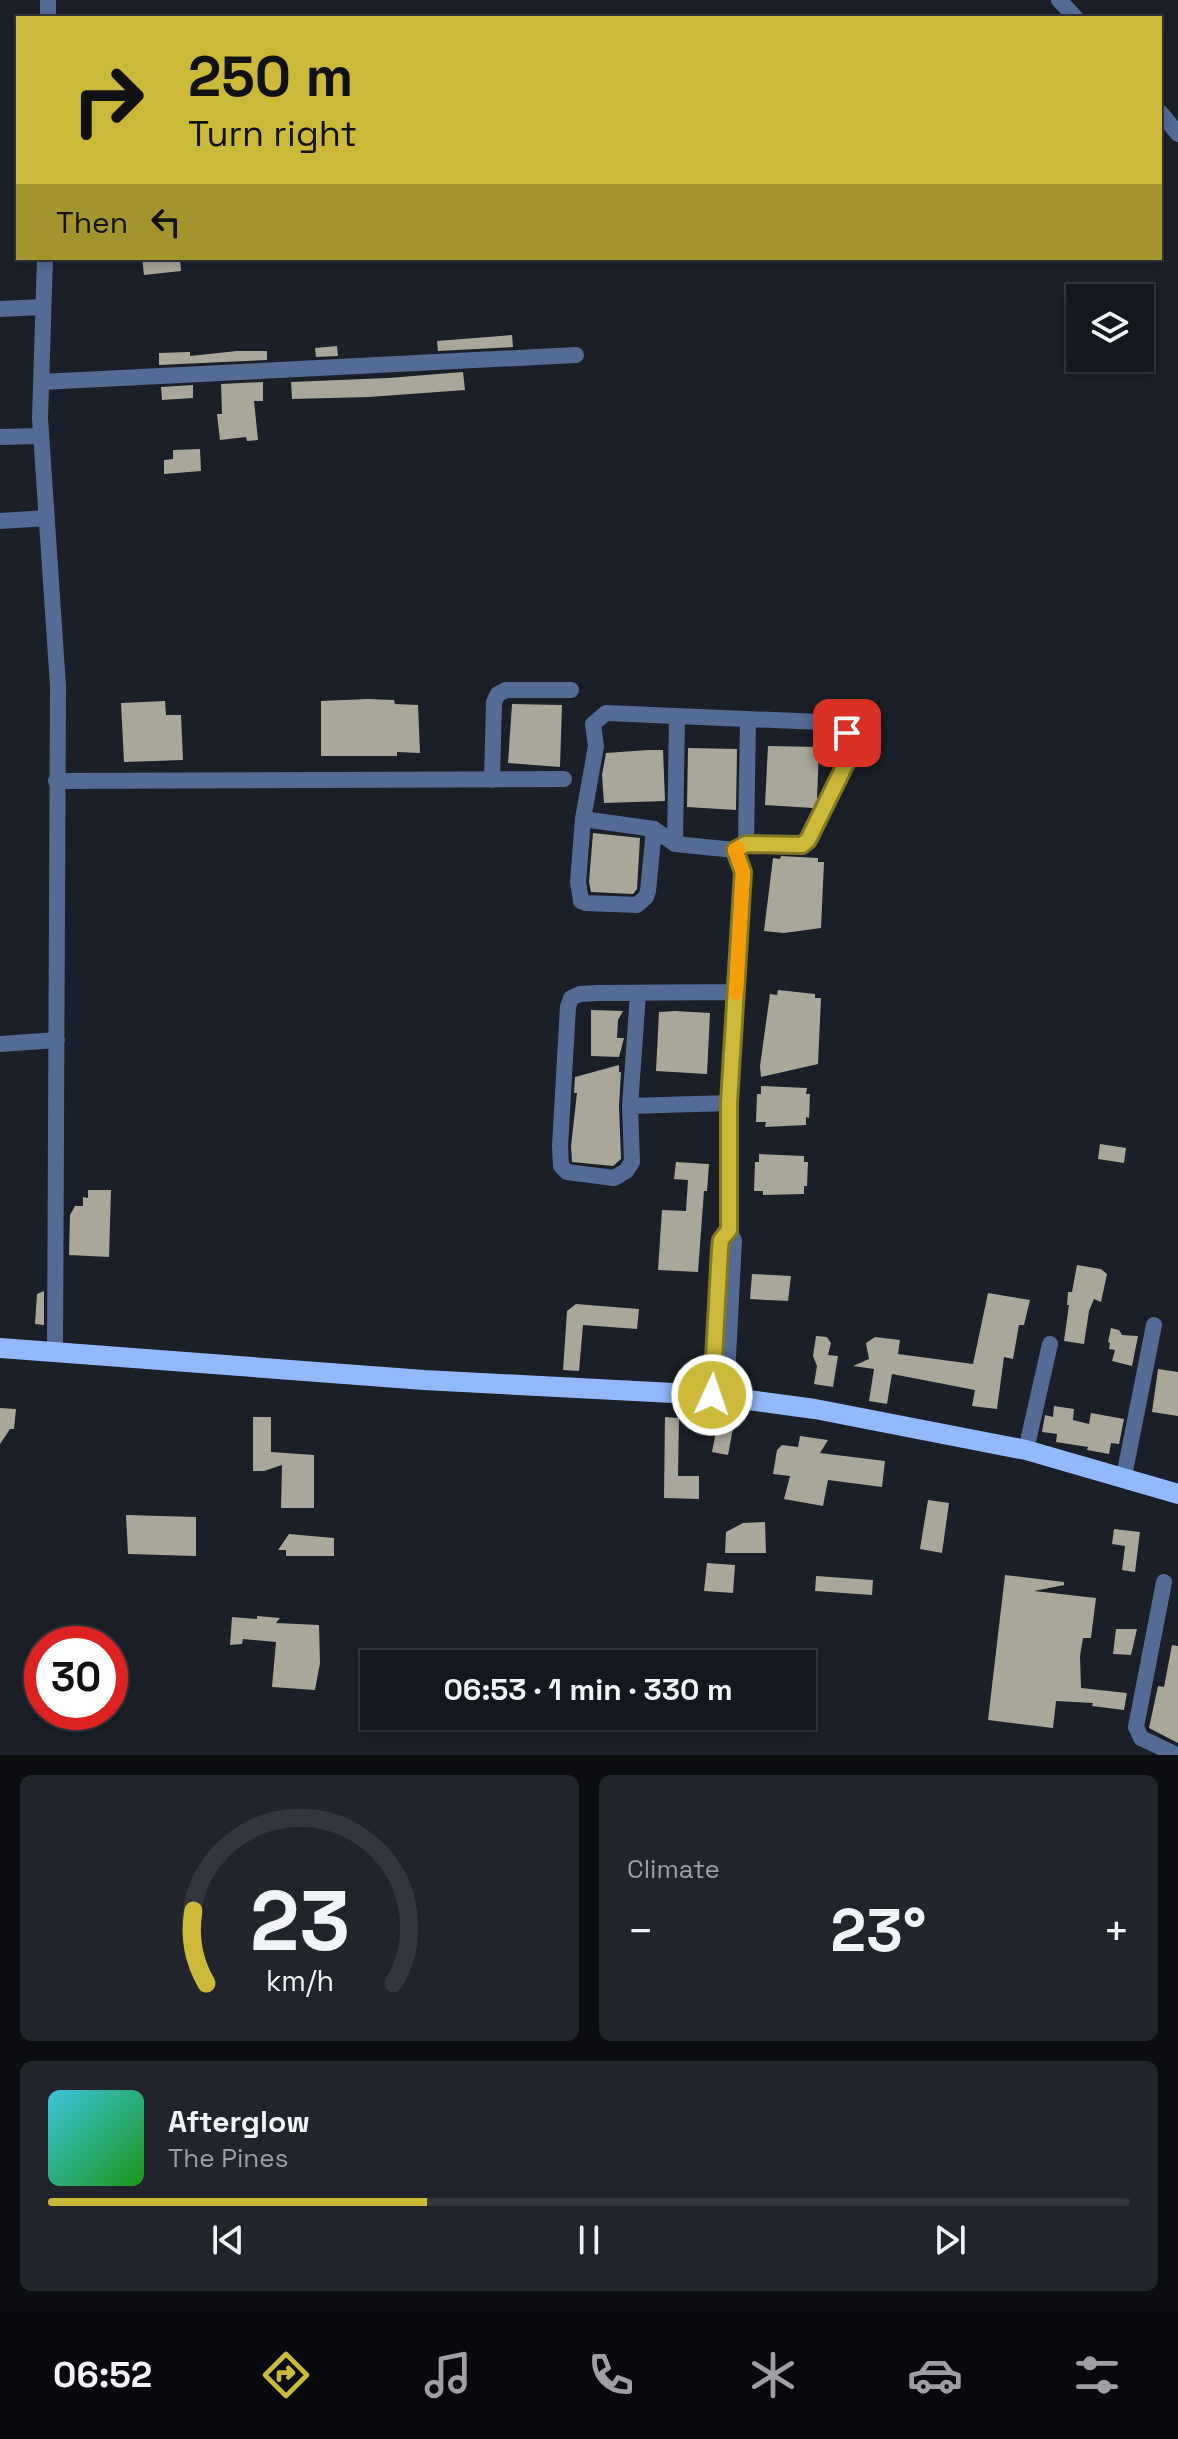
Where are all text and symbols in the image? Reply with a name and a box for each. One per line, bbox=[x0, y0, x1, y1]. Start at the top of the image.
text: 250 m bbox=[188, 41, 353, 112]
icon: right bbox=[56, 48, 160, 152]
text: Turn right bbox=[188, 111, 357, 157]
icon: left bbox=[144, 200, 188, 244]
text: Then bbox=[56, 203, 128, 242]
map controls bbox=[1066, 284, 1154, 372]
button: layers bbox=[1066, 284, 1154, 372]
pin bbox=[813, 699, 881, 767]
icon: arrive bbox=[825, 711, 869, 755]
position arrow bbox=[670, 1353, 754, 1437]
speed limit sign: 30 bbox=[24, 1626, 128, 1730]
text: 06:53 · 1 min · 330 m bbox=[443, 1670, 733, 1709]
text: Climate bbox=[627, 1852, 720, 1886]
text: 23 bbox=[250, 1868, 350, 1974]
text: 23° bbox=[831, 1892, 926, 1969]
text: − bbox=[627, 1903, 654, 1959]
text: + bbox=[1103, 1903, 1130, 1959]
text: km/h bbox=[265, 1963, 334, 1999]
text: Afterglow bbox=[168, 2102, 310, 2141]
text: The Pines bbox=[168, 2141, 288, 2175]
icon: previous bbox=[206, 2218, 250, 2262]
icon: pause bbox=[567, 2218, 611, 2262]
icon: next bbox=[928, 2218, 972, 2262]
icon: directions bbox=[258, 2347, 314, 2403]
icon: music bbox=[420, 2347, 476, 2403]
icon: phone bbox=[583, 2347, 639, 2403]
icon: climate bbox=[745, 2347, 801, 2403]
icon: car bbox=[907, 2347, 963, 2403]
icon: filters bbox=[1069, 2347, 1125, 2403]
text: 06:52 bbox=[53, 2352, 152, 2398]

